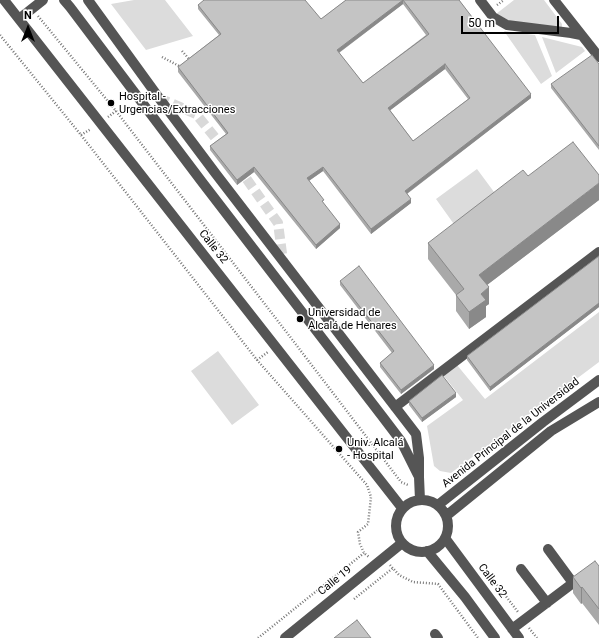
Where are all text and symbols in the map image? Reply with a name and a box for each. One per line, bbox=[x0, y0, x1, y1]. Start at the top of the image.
north arrow bbox=[8, 8, 48, 48]
scale bar bbox=[463, 8, 561, 34]
text: N bbox=[24, 9, 32, 22]
text: 50 m bbox=[468, 16, 495, 30]
place label: Hospital - Urgencias/Extracciones bbox=[119, 90, 235, 116]
marker: Hospital - Urgencias/Extracciones bbox=[106, 98, 116, 108]
street label: Calle 32 bbox=[196, 227, 230, 267]
place label: Universidad de Alcalá de Henares bbox=[308, 306, 397, 332]
marker: Universidad de Alcalá de Henares bbox=[295, 314, 305, 324]
street label: Avenida Principal de la Universidad bbox=[440, 375, 582, 491]
place label: Univ. Alcalá - Hospital bbox=[347, 436, 404, 462]
marker: Univ. Alcalá - Hospital bbox=[334, 444, 344, 454]
street label: Calle 32 bbox=[475, 561, 509, 601]
street label: Calle 19 bbox=[316, 563, 354, 599]

